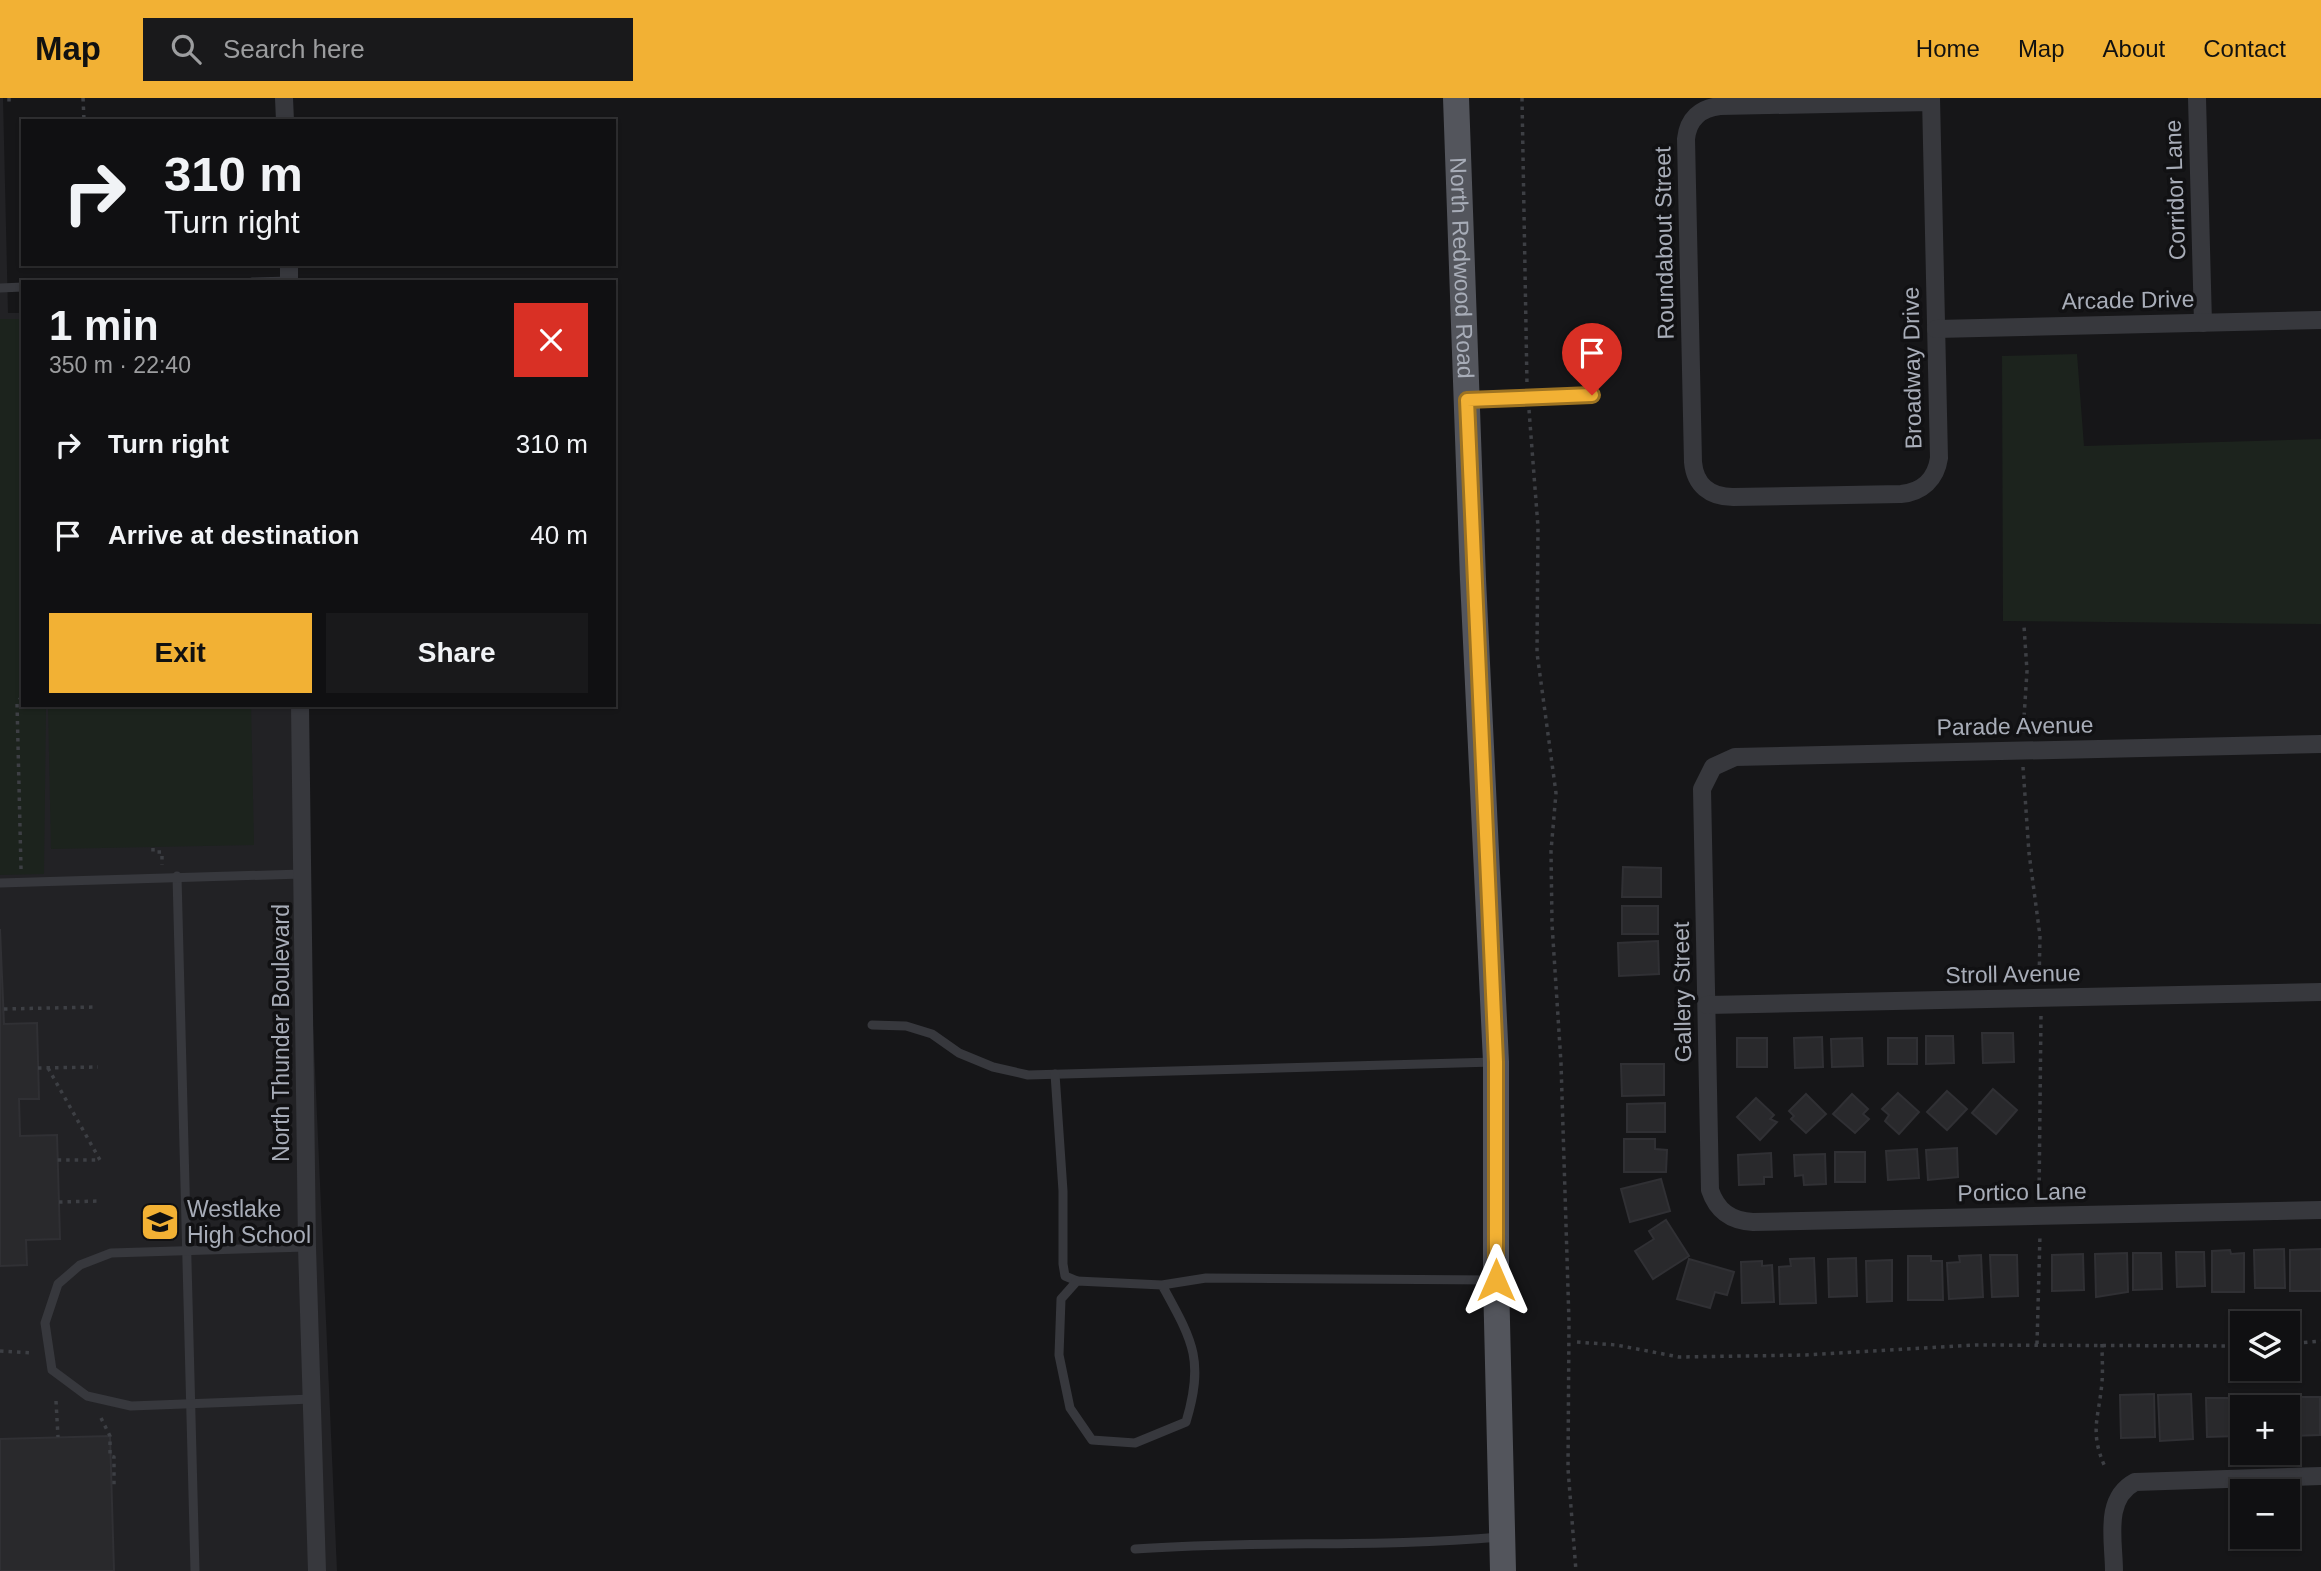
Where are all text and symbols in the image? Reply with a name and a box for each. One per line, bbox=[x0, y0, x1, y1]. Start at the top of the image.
search box bbox=[143, 18, 633, 81]
text: Map bbox=[35, 30, 101, 67]
icon: search bbox=[167, 30, 205, 68]
text: Search here bbox=[223, 34, 365, 64]
text: Home bbox=[1916, 35, 1980, 62]
text: Map bbox=[2018, 35, 2065, 62]
text: About bbox=[2103, 35, 2165, 62]
text: Contact bbox=[2203, 35, 2286, 62]
street label: Corridor Lane bbox=[2160, 119, 2190, 261]
street label: Roundabout Street bbox=[1649, 146, 1679, 340]
icon: right bbox=[49, 147, 140, 238]
text: 310 m bbox=[164, 147, 303, 201]
street label: North Redwood Road bbox=[1445, 157, 1479, 379]
text: Turn right bbox=[164, 204, 300, 240]
street label: Arcade Drive bbox=[2061, 286, 2195, 314]
street label: Broadway Drive bbox=[1898, 287, 1926, 449]
text: 1 min bbox=[49, 302, 159, 349]
button: close bbox=[514, 303, 588, 377]
pin bbox=[1562, 323, 1622, 395]
icon: arrive bbox=[1573, 334, 1611, 372]
text: 350 m · 22:40 bbox=[49, 352, 191, 378]
icon: right bbox=[49, 426, 87, 464]
text: Turn right bbox=[108, 429, 229, 459]
text: 310 m bbox=[516, 429, 588, 459]
icon: arrive bbox=[49, 517, 87, 555]
text: Arrive at destination bbox=[108, 520, 359, 550]
text: 40 m bbox=[530, 520, 588, 550]
button: Exit bbox=[49, 613, 312, 693]
button: Share bbox=[326, 613, 588, 693]
street label: Parade Avenue bbox=[1936, 712, 2094, 740]
street label: North Thunder Boulevard bbox=[268, 904, 294, 1162]
street label: Gallery Street bbox=[1668, 921, 1696, 1063]
street label: Stroll Avenue bbox=[1945, 960, 2081, 988]
street label: Portico Lane bbox=[1957, 1178, 2087, 1206]
place label: Westlake High School bbox=[187, 1196, 311, 1248]
school or university icon: Westlake High School bbox=[139, 1201, 181, 1243]
position arrow bbox=[1459, 1243, 1533, 1317]
map controls bbox=[2230, 1311, 2300, 1549]
button: layers bbox=[2230, 1311, 2300, 1381]
button: + bbox=[2230, 1395, 2300, 1465]
button: − bbox=[2230, 1479, 2300, 1549]

